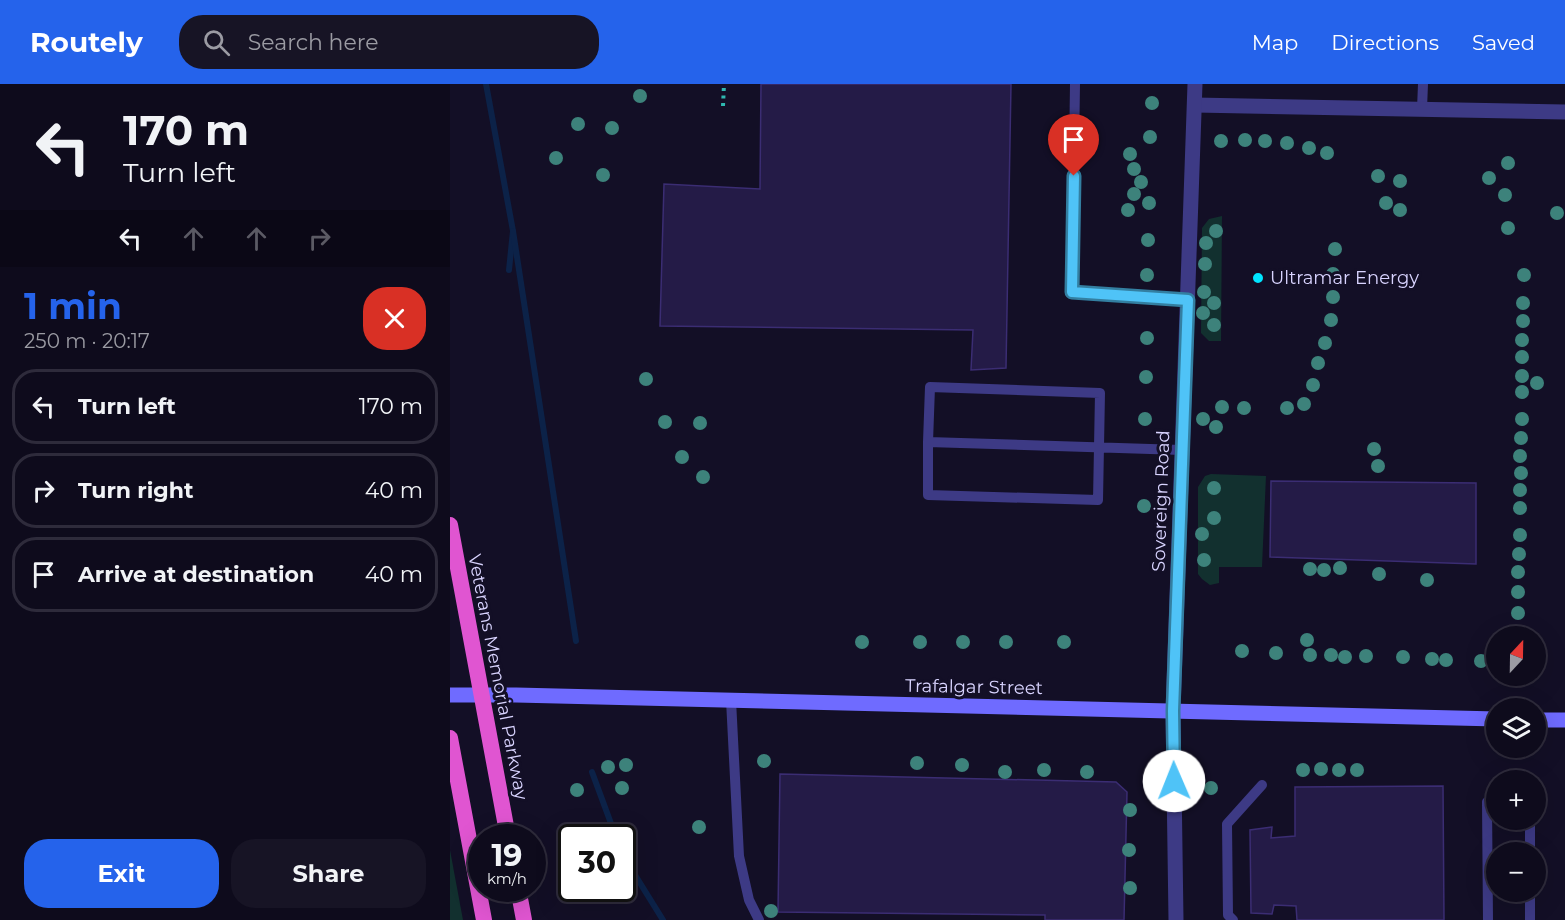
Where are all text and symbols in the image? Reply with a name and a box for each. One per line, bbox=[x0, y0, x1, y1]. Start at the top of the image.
search box bbox=[179, 15, 599, 69]
text: Routely bbox=[30, 25, 143, 59]
icon: search bbox=[200, 26, 233, 59]
text: Search here bbox=[248, 29, 379, 56]
text: Map bbox=[1252, 30, 1298, 55]
text: Directions bbox=[1331, 30, 1439, 55]
text: Saved bbox=[1472, 30, 1535, 55]
text: 170 m bbox=[123, 104, 249, 156]
icon: left bbox=[24, 108, 102, 186]
pin bbox=[1048, 114, 1099, 176]
icon: arrive bbox=[1057, 123, 1090, 156]
text: Turn left bbox=[123, 156, 236, 189]
icon: left bbox=[114, 222, 147, 255]
icon: ahead bbox=[177, 222, 210, 255]
icon: ahead bbox=[240, 222, 273, 255]
icon: right bbox=[303, 222, 336, 255]
place label: Ultramar Energy bbox=[1270, 267, 1419, 289]
marker: Ultramar Energy bbox=[1251, 271, 1265, 285]
text: 1 min bbox=[24, 284, 122, 328]
button: close bbox=[363, 287, 426, 350]
text: 250 m · 20:17 bbox=[24, 329, 150, 353]
icon: left bbox=[27, 390, 60, 423]
text: Turn left bbox=[78, 393, 176, 420]
text: 170 m bbox=[359, 393, 423, 420]
street label: Sovereign Road bbox=[1148, 430, 1174, 572]
icon: right bbox=[27, 474, 60, 507]
text: Turn right bbox=[78, 477, 193, 504]
text: 40 m bbox=[365, 477, 423, 504]
street label: Veterans Memorial Parkway bbox=[463, 552, 533, 802]
icon: arrive bbox=[27, 558, 60, 591]
text: Arrive at destination bbox=[78, 561, 314, 588]
text: 40 m bbox=[365, 561, 423, 588]
north arrow bbox=[1486, 626, 1546, 686]
map controls bbox=[1486, 626, 1546, 902]
street label: Trafalgar Street bbox=[905, 675, 1043, 699]
button: layers bbox=[1486, 698, 1546, 758]
position arrow bbox=[1142, 749, 1206, 813]
button: + bbox=[1486, 770, 1546, 830]
speed limit sign: 30 bbox=[558, 824, 636, 902]
text: 19 bbox=[492, 837, 522, 874]
button: Exit bbox=[24, 839, 219, 908]
button: Share bbox=[231, 839, 426, 908]
button: − bbox=[1486, 842, 1546, 902]
text: km/h bbox=[487, 869, 527, 888]

